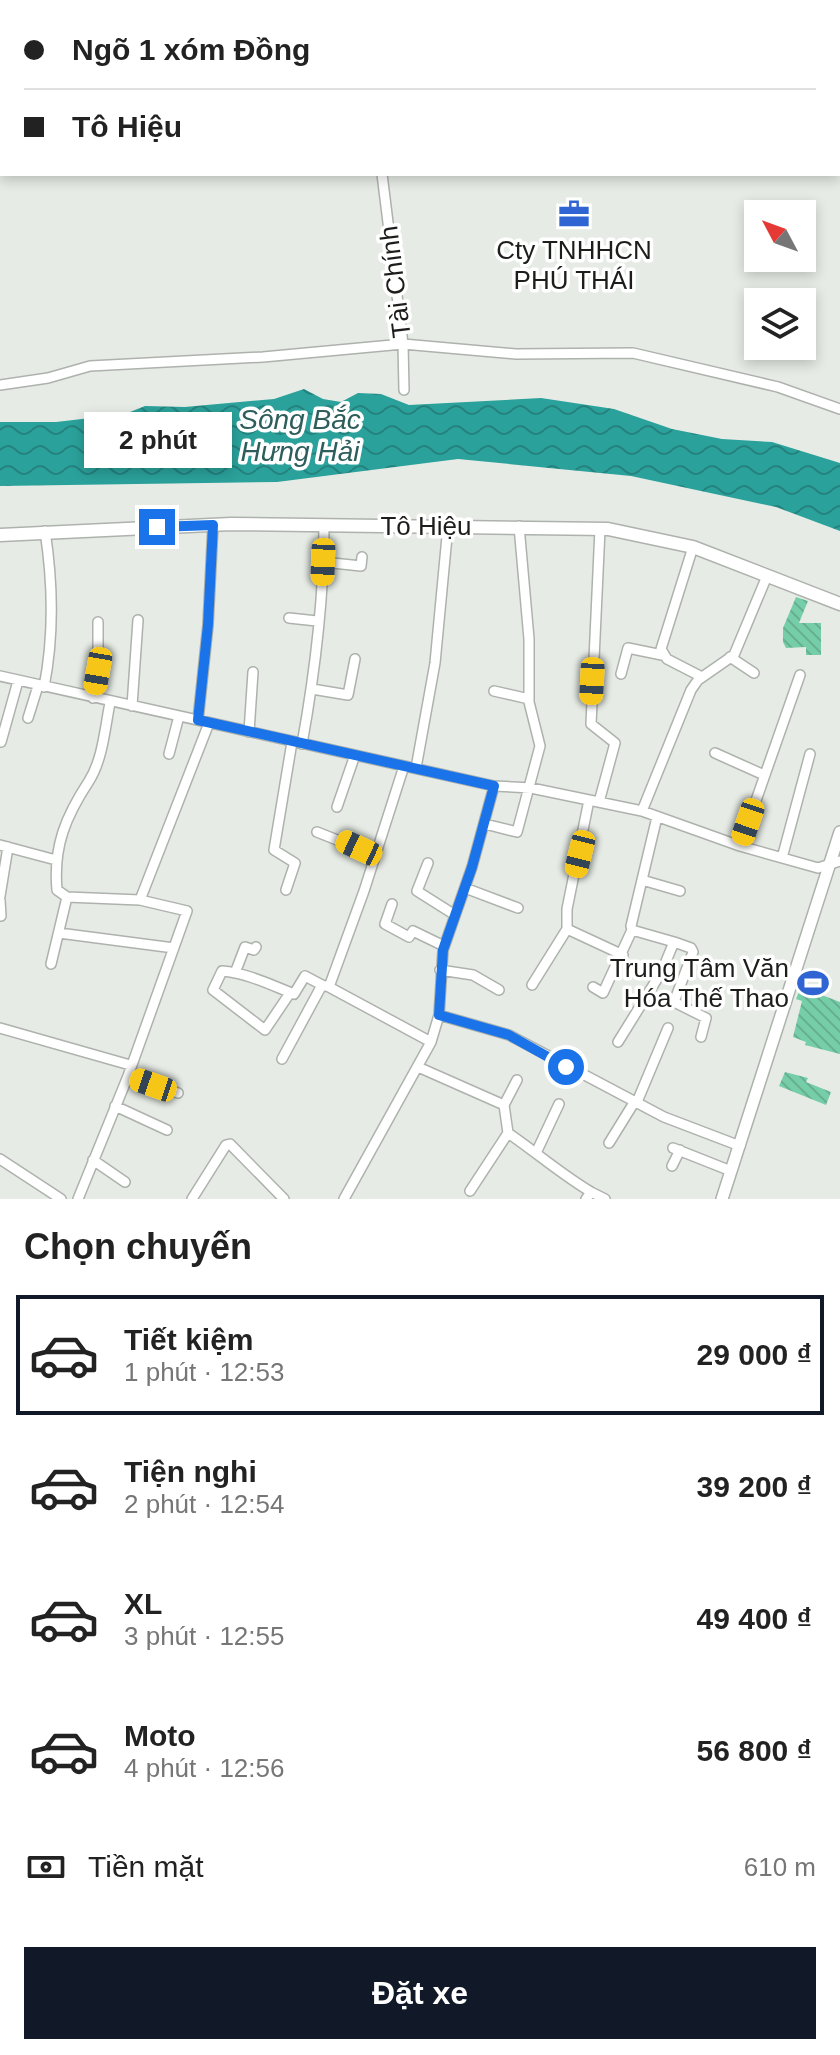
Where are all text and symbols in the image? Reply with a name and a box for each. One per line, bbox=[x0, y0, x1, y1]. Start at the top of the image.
text: Ngõ 1 xóm Đồng bbox=[72, 33, 310, 66]
text: Tô Hiệu bbox=[72, 110, 182, 143]
office icon: Cty TNHHCN PHÚ THÁI bbox=[557, 197, 591, 231]
north arrow bbox=[744, 200, 816, 272]
map controls bbox=[744, 200, 816, 360]
street label: Tài Chính bbox=[373, 224, 417, 340]
place label: Cty TNHHCN PHÚ THÁI bbox=[496, 235, 652, 295]
button: layers bbox=[744, 288, 816, 360]
water label: Sông Bắc Hưng Hải bbox=[239, 404, 361, 467]
callout: 2 phút bbox=[83, 411, 231, 467]
text: 2 phút bbox=[119, 425, 197, 455]
route end bbox=[139, 509, 175, 545]
street label: Tô Hiệu bbox=[380, 511, 472, 541]
car bbox=[310, 538, 336, 586]
car bbox=[82, 645, 114, 697]
car bbox=[579, 656, 605, 706]
car bbox=[729, 795, 767, 849]
car bbox=[332, 827, 386, 869]
car bbox=[563, 828, 597, 880]
place label: Trung Tâm Văn Hóa Thế Thao bbox=[610, 953, 789, 1013]
sports icon: Trung Tâm Văn Hóa Thế Thao bbox=[796, 966, 830, 1000]
route start bbox=[548, 1049, 584, 1085]
car bbox=[126, 1066, 180, 1104]
text: Chọn chuyến bbox=[24, 1226, 252, 1267]
icon: car bbox=[28, 1319, 100, 1391]
text: Tiết kiệm bbox=[124, 1323, 254, 1356]
text: 29 000 ₫ bbox=[697, 1338, 812, 1371]
text: 1 phút · 12:53 bbox=[124, 1357, 284, 1387]
icon: car bbox=[28, 1451, 100, 1523]
text: Tiện nghi bbox=[124, 1455, 257, 1488]
text: 39 200 ₫ bbox=[697, 1470, 812, 1503]
text: 2 phút · 12:54 bbox=[124, 1489, 284, 1519]
icon: car bbox=[28, 1583, 100, 1655]
text: XL bbox=[124, 1587, 162, 1620]
text: 49 400 ₫ bbox=[697, 1602, 812, 1635]
text: 3 phút · 12:55 bbox=[124, 1621, 284, 1651]
icon: car bbox=[28, 1715, 100, 1787]
text: Moto bbox=[124, 1719, 196, 1752]
text: 56 800 ₫ bbox=[697, 1734, 812, 1767]
text: 4 phút · 12:56 bbox=[124, 1753, 284, 1783]
icon: cash bbox=[24, 1845, 68, 1889]
text: Tiền mặt bbox=[88, 1850, 204, 1883]
text: 610 m bbox=[744, 1852, 816, 1882]
button: Đặt xe bbox=[24, 1947, 816, 2039]

